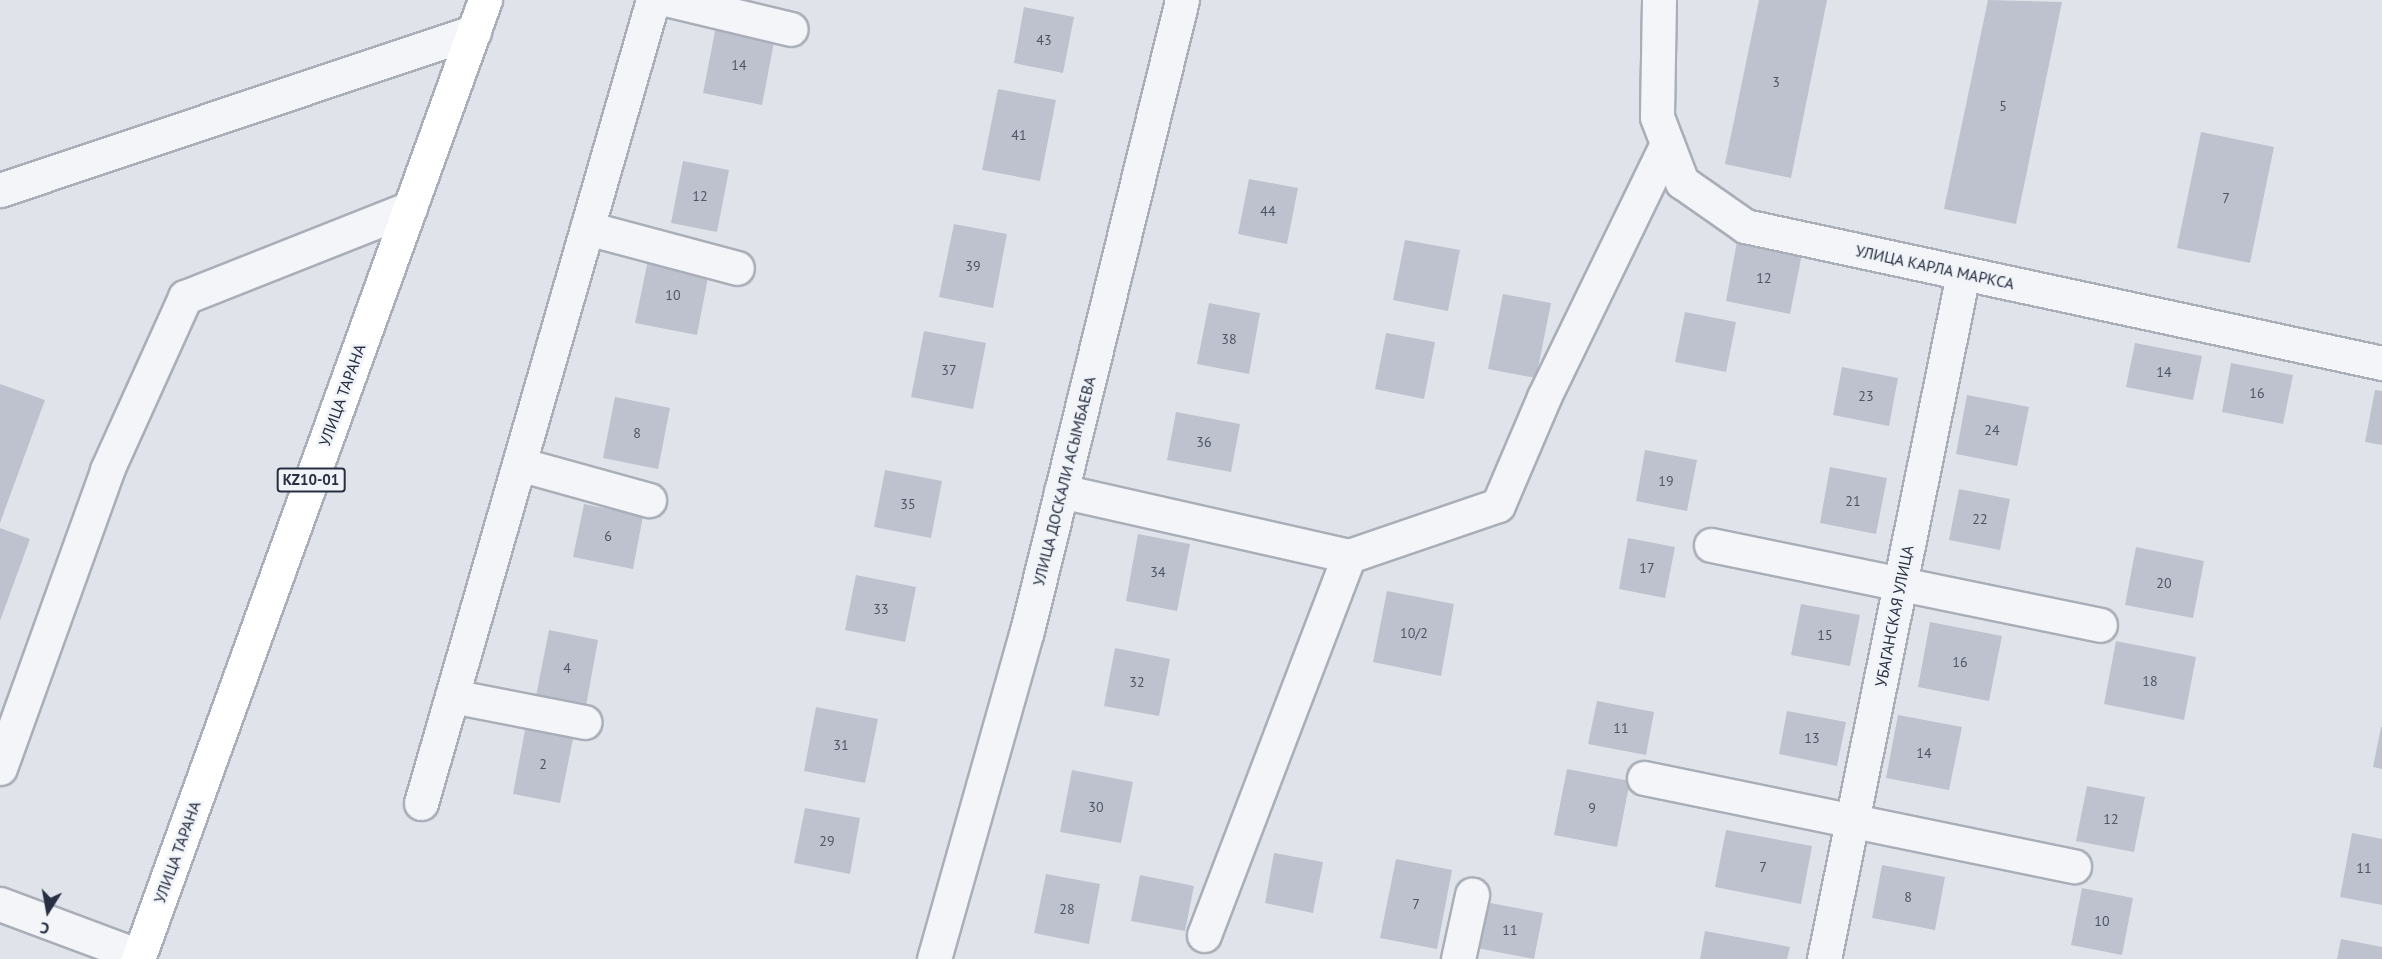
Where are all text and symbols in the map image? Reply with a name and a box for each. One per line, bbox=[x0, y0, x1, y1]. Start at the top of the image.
house number: 43 bbox=[1036, 32, 1052, 48]
house number: 14 bbox=[731, 57, 747, 73]
house number: 3 bbox=[1772, 74, 1780, 90]
house number: 5 bbox=[1999, 98, 2007, 114]
house number: 41 bbox=[1011, 127, 1027, 143]
house number: 12 bbox=[692, 188, 708, 204]
house number: 7 bbox=[2222, 190, 2230, 206]
house number: 44 bbox=[1260, 203, 1276, 219]
street label: УЛИЦА КАРЛА МАРКСА bbox=[1853, 241, 2017, 293]
house number: 39 bbox=[965, 258, 981, 274]
house number: 12 bbox=[1756, 270, 1772, 286]
house number: 10 bbox=[665, 287, 681, 303]
house number: 38 bbox=[1221, 331, 1237, 347]
street label: УЛИЦА ТАРАНА bbox=[314, 341, 370, 449]
house number: 37 bbox=[941, 362, 957, 378]
house number: 14 bbox=[2156, 364, 2172, 380]
street label: УЛИЦА ДОСКАЛИ АСЫМБАЕВА bbox=[1028, 373, 1100, 589]
house number: 16 bbox=[2249, 385, 2265, 401]
house number: 23 bbox=[1858, 388, 1874, 404]
house number: 24 bbox=[1984, 422, 2000, 438]
house number: 8 bbox=[633, 425, 641, 441]
house number: 36 bbox=[1196, 434, 1212, 450]
road number: KZ10-01 bbox=[276, 468, 346, 492]
house number: 19 bbox=[1658, 473, 1674, 489]
house number: 21 bbox=[1845, 493, 1861, 509]
house number: 35 bbox=[900, 496, 916, 512]
house number: 22 bbox=[1972, 511, 1988, 527]
house number: 6 bbox=[604, 528, 612, 544]
street label: УБАГАНСКАЯ УЛИЦА bbox=[1871, 543, 1917, 689]
house number: 17 bbox=[1639, 560, 1655, 576]
house number: 34 bbox=[1150, 564, 1166, 580]
house number: 20 bbox=[2156, 575, 2172, 591]
house number: 33 bbox=[873, 601, 889, 617]
house number: 10/2 bbox=[1400, 625, 1428, 641]
house number: 15 bbox=[1817, 627, 1833, 643]
house number: 16 bbox=[1952, 654, 1968, 670]
house number: 4 bbox=[563, 660, 571, 676]
house number: 18 bbox=[2142, 673, 2158, 689]
house number: 32 bbox=[1129, 674, 1145, 690]
house number: 11 bbox=[1613, 720, 1629, 736]
house number: 13 bbox=[1804, 730, 1820, 746]
house number: 31 bbox=[833, 737, 849, 753]
house number: 14 bbox=[1916, 745, 1932, 761]
house number: 2 bbox=[539, 756, 547, 772]
street label: УЛИЦА ТАРАНА bbox=[149, 798, 205, 906]
house number: 30 bbox=[1088, 799, 1104, 815]
house number: 9 bbox=[1588, 800, 1596, 816]
house number: 12 bbox=[2103, 811, 2119, 827]
house number: 29 bbox=[819, 833, 835, 849]
house number: 7 bbox=[1759, 859, 1767, 875]
house number: 11 bbox=[2356, 860, 2372, 876]
north arrow bbox=[18, 881, 78, 941]
house number: 8 bbox=[1904, 889, 1912, 905]
house number: 7 bbox=[1412, 896, 1420, 912]
house number: 28 bbox=[1059, 901, 1075, 917]
house number: 10 bbox=[2094, 913, 2110, 929]
text: С bbox=[38, 918, 51, 939]
house number: 11 bbox=[1502, 922, 1518, 938]

